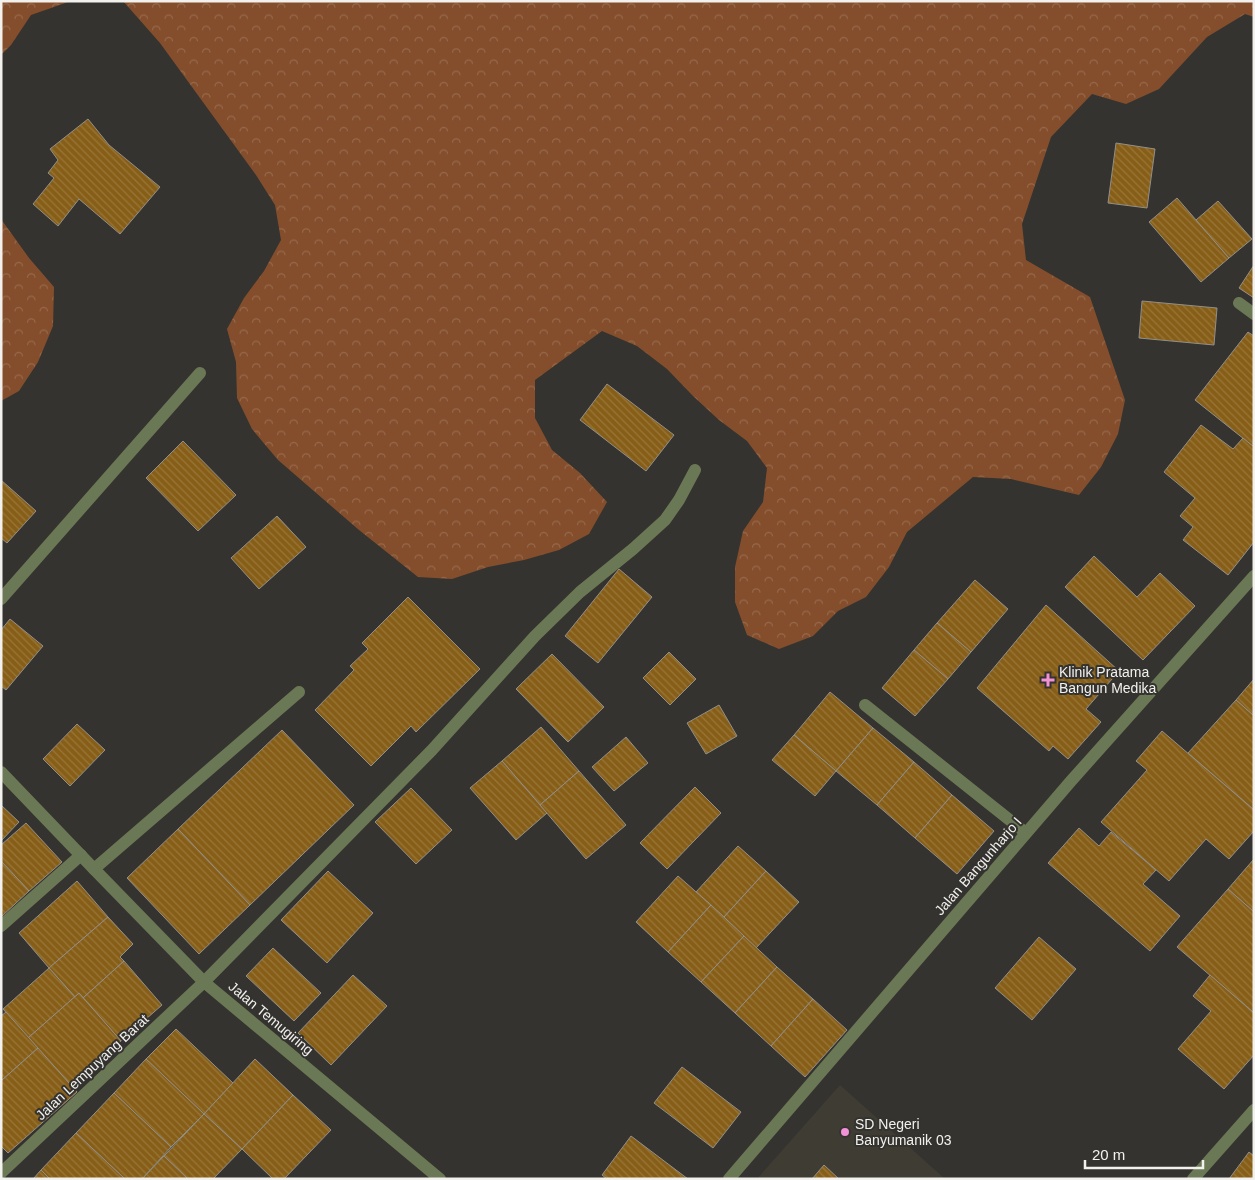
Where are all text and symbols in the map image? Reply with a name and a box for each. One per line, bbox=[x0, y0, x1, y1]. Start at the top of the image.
place label: Klinik Pratama Bangun Medika bbox=[1059, 664, 1157, 696]
marker: Klinik Pratama Bangun Medika bbox=[1041, 673, 1055, 687]
street label: Jalan Bangunharjo I bbox=[931, 814, 1025, 918]
street label: Jalan Temugiring bbox=[225, 978, 317, 1058]
street label: Jalan Lempuyang Barat bbox=[32, 1011, 152, 1123]
place label: SD Negeri Banyumanik 03 bbox=[855, 1116, 952, 1148]
marker: SD Negeri Banyumanik 03 bbox=[839, 1126, 851, 1138]
scale bar bbox=[1085, 1138, 1202, 1170]
text: 20 m bbox=[1092, 1146, 1125, 1163]

